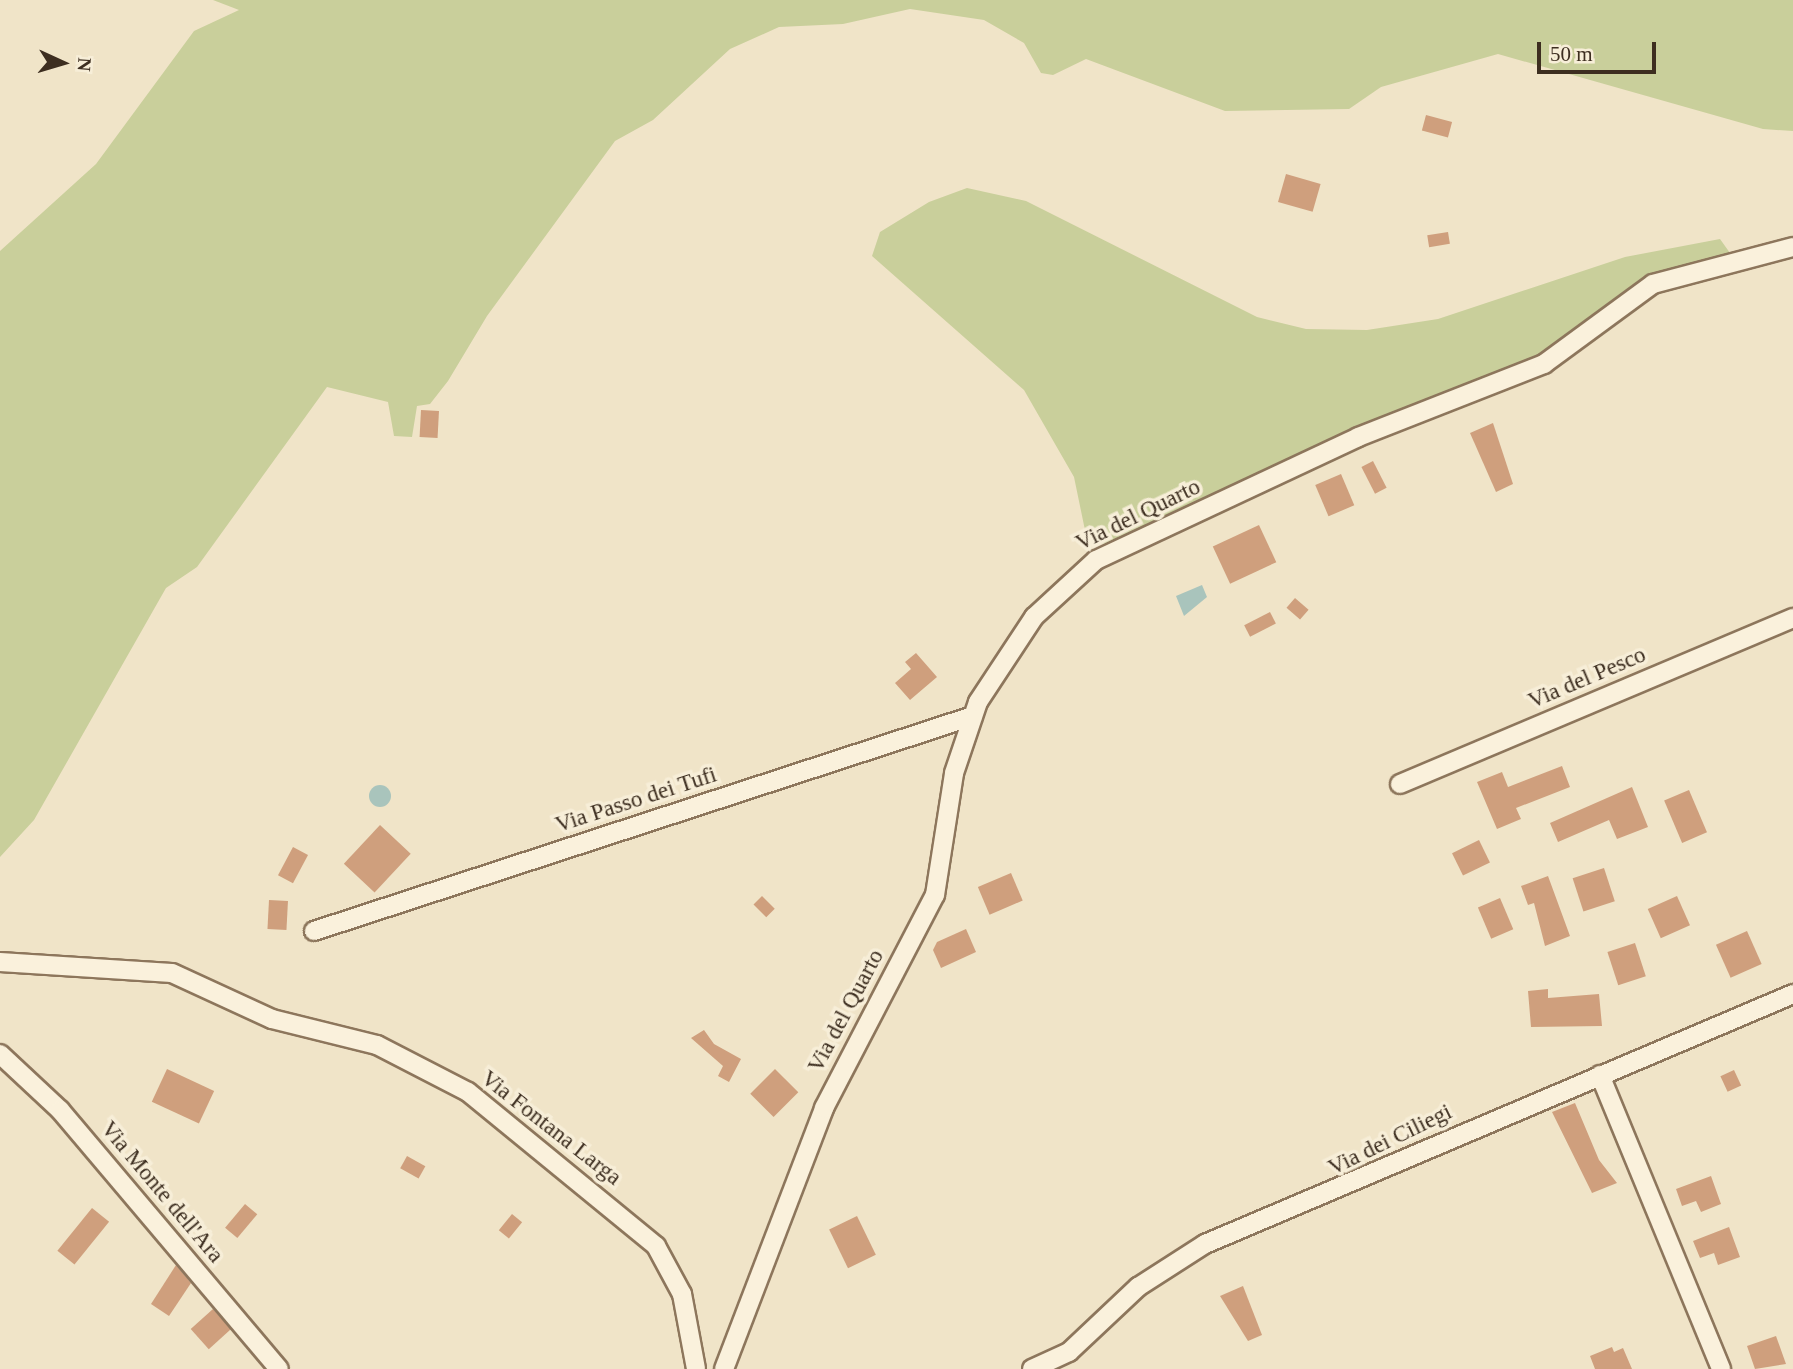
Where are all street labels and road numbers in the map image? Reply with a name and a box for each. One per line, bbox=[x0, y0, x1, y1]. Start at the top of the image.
street label: Via del Quarto bbox=[1071, 473, 1205, 557]
street label: Via del Pesco bbox=[1524, 641, 1650, 715]
street label: Via Passo dei Tufi bbox=[552, 761, 720, 839]
street label: Via del Quarto bbox=[802, 945, 890, 1077]
street label: Via Fontana Larga bbox=[475, 1065, 627, 1191]
street label: Via dei Ciliegi bbox=[1324, 1098, 1456, 1182]
street label: Via Monte dell'Ara bbox=[95, 1116, 229, 1268]

